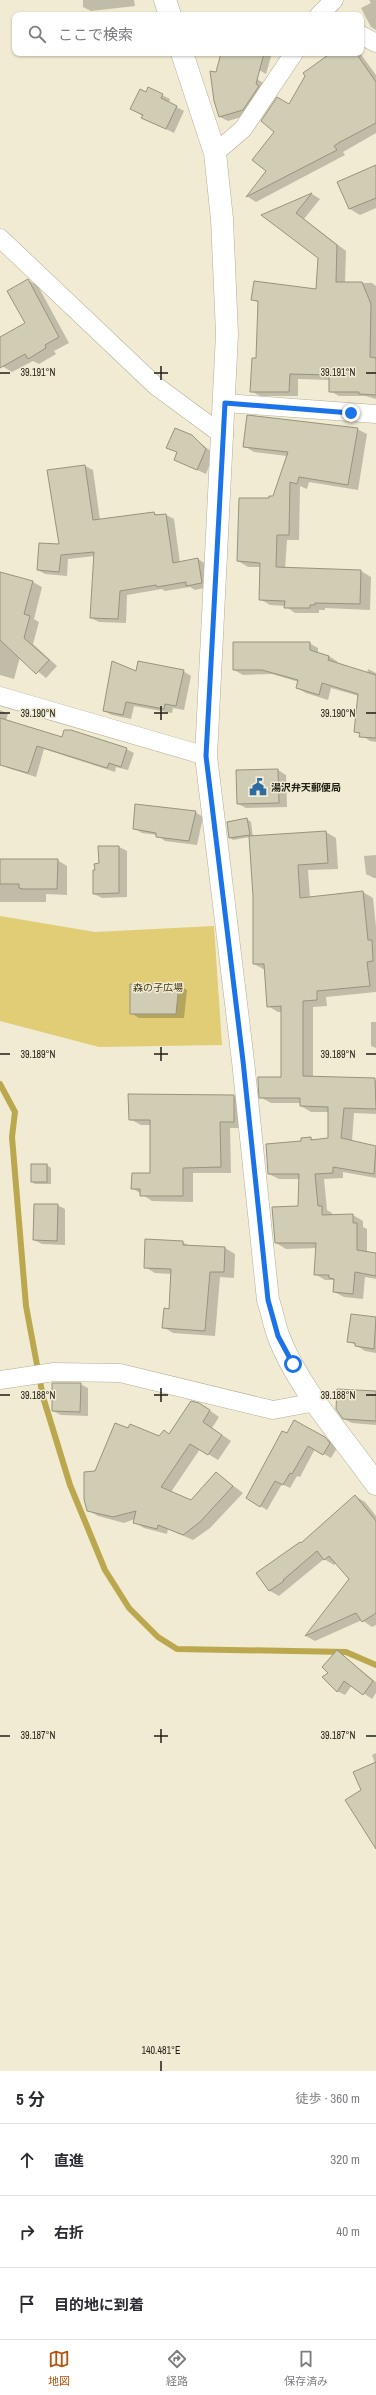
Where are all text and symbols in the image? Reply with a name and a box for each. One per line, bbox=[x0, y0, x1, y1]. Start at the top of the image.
search box bbox=[12, 12, 364, 56]
icon: search bbox=[26, 23, 48, 45]
text: ここで検索 bbox=[58, 24, 133, 45]
text: 39.191°N bbox=[21, 366, 56, 379]
text: 39.191°N bbox=[321, 366, 356, 379]
route end bbox=[342, 404, 360, 422]
text: 39.190°N bbox=[21, 707, 56, 720]
text: 39.190°N bbox=[321, 707, 356, 720]
public building icon: 湯沢弁天郵便局 bbox=[248, 777, 268, 797]
place label: 湯沢弁天郵便局 bbox=[271, 781, 341, 794]
park label: 森の子広場 bbox=[133, 981, 183, 994]
text: 39.189°N bbox=[21, 1048, 56, 1061]
text: 39.189°N bbox=[321, 1048, 356, 1061]
route start bbox=[284, 1355, 302, 1373]
text: 39.188°N bbox=[21, 1389, 56, 1402]
text: 39.188°N bbox=[321, 1389, 356, 1402]
text: 39.187°N bbox=[21, 1729, 56, 1742]
text: 39.187°N bbox=[321, 1729, 356, 1742]
text: 140.481°E bbox=[141, 2044, 181, 2057]
text: 5 分 bbox=[16, 2087, 45, 2110]
text: 徒歩 · 360 m bbox=[295, 2090, 360, 2107]
icon: ahead bbox=[16, 2149, 38, 2171]
text: 直進 bbox=[54, 2150, 84, 2171]
text: 320 m bbox=[330, 2151, 360, 2168]
icon: right bbox=[16, 2221, 38, 2243]
text: 右折 bbox=[54, 2222, 84, 2243]
text: 40 m bbox=[336, 2223, 360, 2240]
icon: arrive bbox=[16, 2293, 38, 2315]
text: 目的地に到着 bbox=[54, 2294, 144, 2315]
tab: 地図 bbox=[48, 2348, 70, 2388]
tab: 経路 bbox=[166, 2348, 188, 2388]
tab: 保存済み bbox=[284, 2348, 328, 2388]

